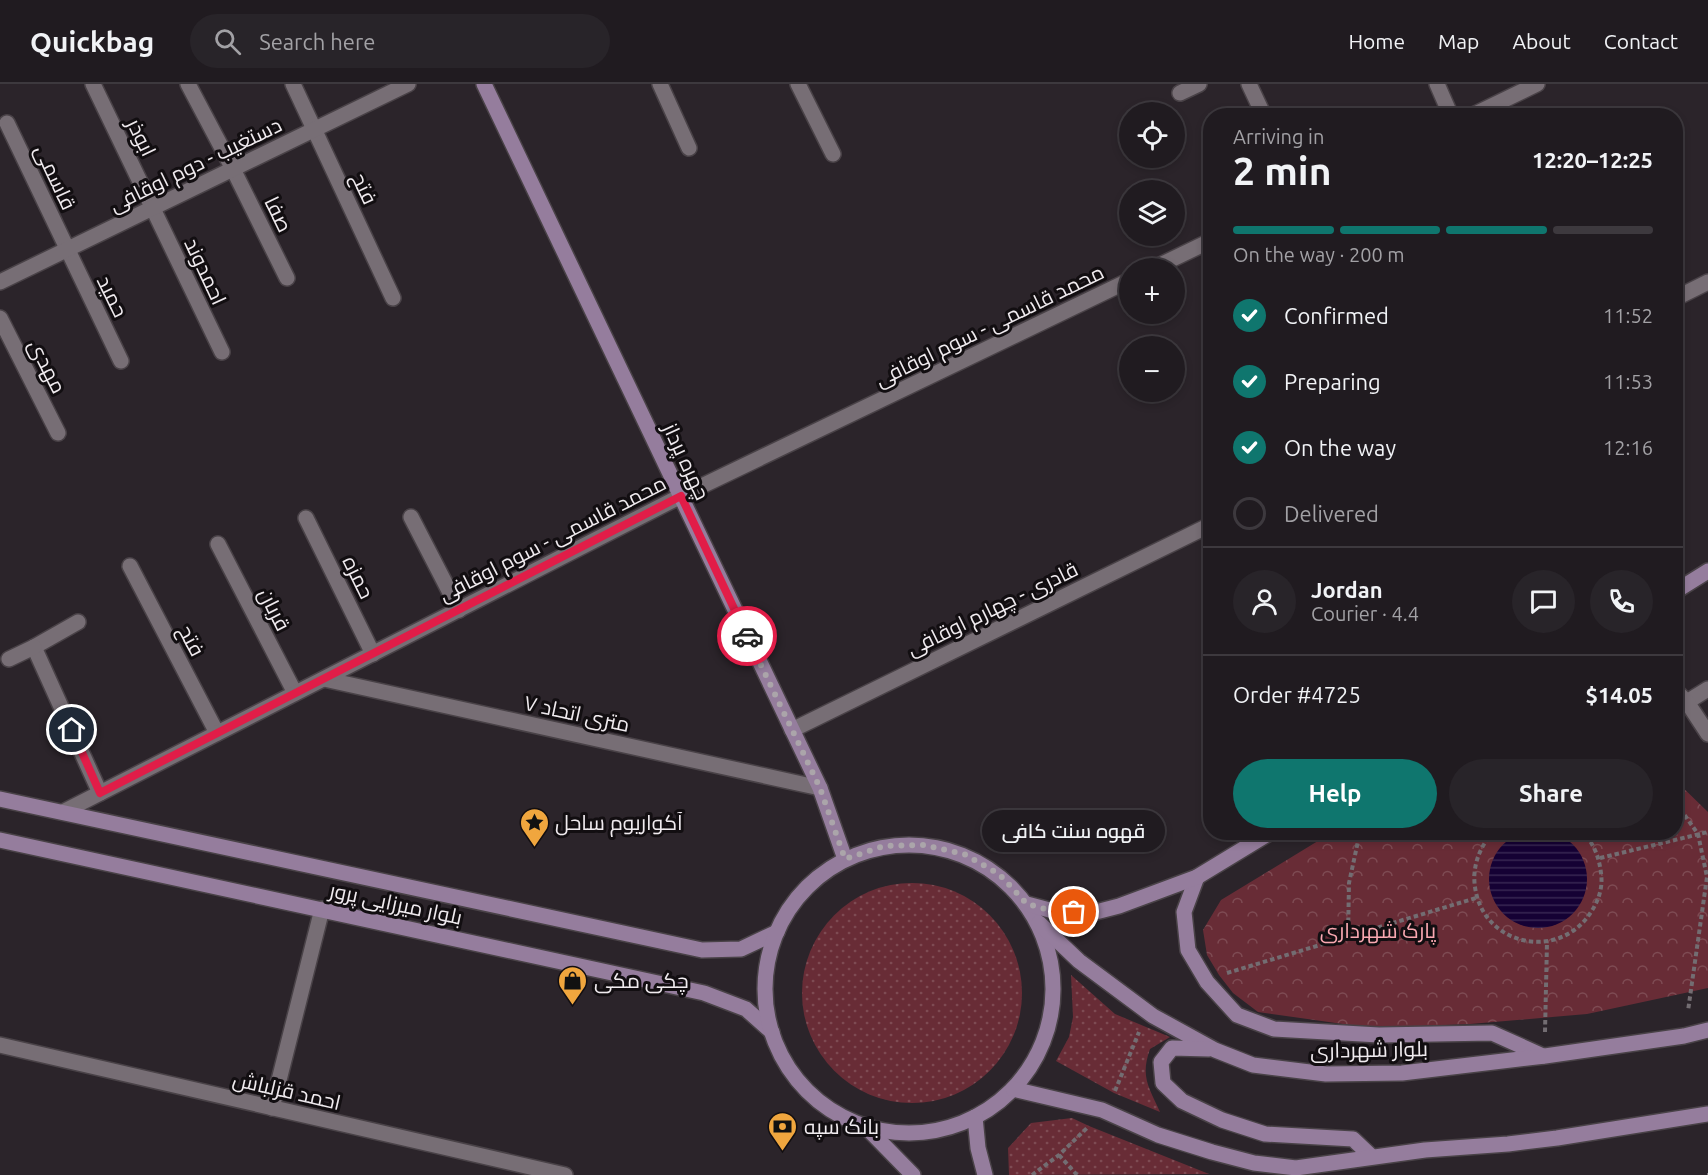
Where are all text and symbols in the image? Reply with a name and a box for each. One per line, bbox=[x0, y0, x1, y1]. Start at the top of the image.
search box bbox=[190, 14, 610, 68]
icon: search bbox=[211, 25, 244, 58]
text: Quickbag bbox=[30, 26, 154, 57]
text: Search here bbox=[259, 29, 375, 54]
text: Home bbox=[1348, 29, 1405, 53]
text: Map bbox=[1438, 29, 1479, 53]
text: About bbox=[1512, 29, 1571, 53]
text: Contact bbox=[1604, 29, 1678, 53]
map controls bbox=[1119, 102, 1185, 402]
button: locate bbox=[1119, 102, 1185, 168]
street label: دستغیب - دوم اوقافی bbox=[105, 112, 286, 219]
street label: ابوذر bbox=[121, 113, 161, 160]
text: Arriving in bbox=[1233, 125, 1324, 148]
street label: قاسمی bbox=[29, 141, 81, 214]
text: 12:20–12:25 bbox=[1532, 147, 1653, 172]
text: 2 min bbox=[1233, 149, 1332, 192]
street label: فتح bbox=[345, 168, 383, 209]
button: layers bbox=[1119, 180, 1185, 246]
street label: صفا bbox=[260, 192, 298, 236]
street label: احمدوند bbox=[179, 234, 232, 309]
text: On the way · 200 m bbox=[1233, 243, 1405, 266]
button: + bbox=[1119, 258, 1185, 324]
street label: محمد قاسمی - سوم اوقافی bbox=[871, 259, 1109, 394]
street label: حمید bbox=[93, 271, 133, 321]
icon: check bbox=[1233, 299, 1266, 332]
text: Confirmed bbox=[1284, 303, 1389, 328]
text: 11:52 bbox=[1603, 304, 1653, 327]
street label: مهدی bbox=[22, 335, 72, 398]
button: − bbox=[1119, 336, 1185, 402]
icon: check bbox=[1233, 365, 1266, 398]
text: Preparing bbox=[1284, 369, 1381, 394]
text: 11:53 bbox=[1603, 370, 1653, 393]
street label: چهره پرداز bbox=[656, 418, 715, 505]
icon: check bbox=[1233, 431, 1266, 464]
text: On the way bbox=[1284, 435, 1396, 460]
text: 12:16 bbox=[1603, 436, 1653, 459]
street label: محمد قاسمی - سوم اوقافی bbox=[434, 470, 671, 609]
text: Delivered bbox=[1284, 501, 1379, 526]
street label: حمزه bbox=[338, 552, 380, 603]
street label: قادری - چهارم اوقافی bbox=[902, 556, 1083, 663]
button: person bbox=[1233, 570, 1296, 633]
button: chat bbox=[1512, 570, 1575, 633]
button: phone bbox=[1590, 570, 1653, 633]
text: Jordan bbox=[1311, 577, 1383, 602]
street label: قربان bbox=[252, 584, 296, 635]
text: Courier · 4.4 bbox=[1311, 602, 1419, 625]
courier bbox=[717, 606, 777, 666]
street label: فتح bbox=[171, 620, 210, 661]
icon: car bbox=[731, 620, 764, 653]
text: Order #4725 bbox=[1233, 682, 1361, 707]
text: $14.05 bbox=[1586, 682, 1653, 707]
street label: ۷ متری اتحاد bbox=[521, 690, 632, 738]
pin bbox=[46, 704, 97, 755]
icon: home bbox=[55, 713, 88, 746]
button: Help bbox=[1233, 759, 1437, 828]
button: Share bbox=[1449, 759, 1653, 828]
place icon: آکواریوم ساحل bbox=[518, 806, 550, 848]
place label: آکواریوم ساحل bbox=[555, 810, 683, 837]
callout: قهوه سنت کافی bbox=[982, 810, 1166, 852]
text: قهوه سنت کافی bbox=[1002, 819, 1145, 842]
street label: بلوار میرزایی پرور bbox=[326, 877, 465, 932]
pin bbox=[1048, 886, 1099, 937]
icon: bag bbox=[1057, 895, 1090, 928]
park label: پارک شهرداری bbox=[1320, 918, 1437, 945]
shop icon: چکی مکی bbox=[557, 964, 589, 1006]
place label: چکی مکی bbox=[594, 968, 689, 995]
street label: بلوار شهرداری bbox=[1310, 1036, 1428, 1064]
street label: احمد قزلباش bbox=[230, 1066, 343, 1116]
bank icon: بانک سپه bbox=[767, 1110, 799, 1152]
place label: بانک سپه bbox=[804, 1114, 879, 1140]

